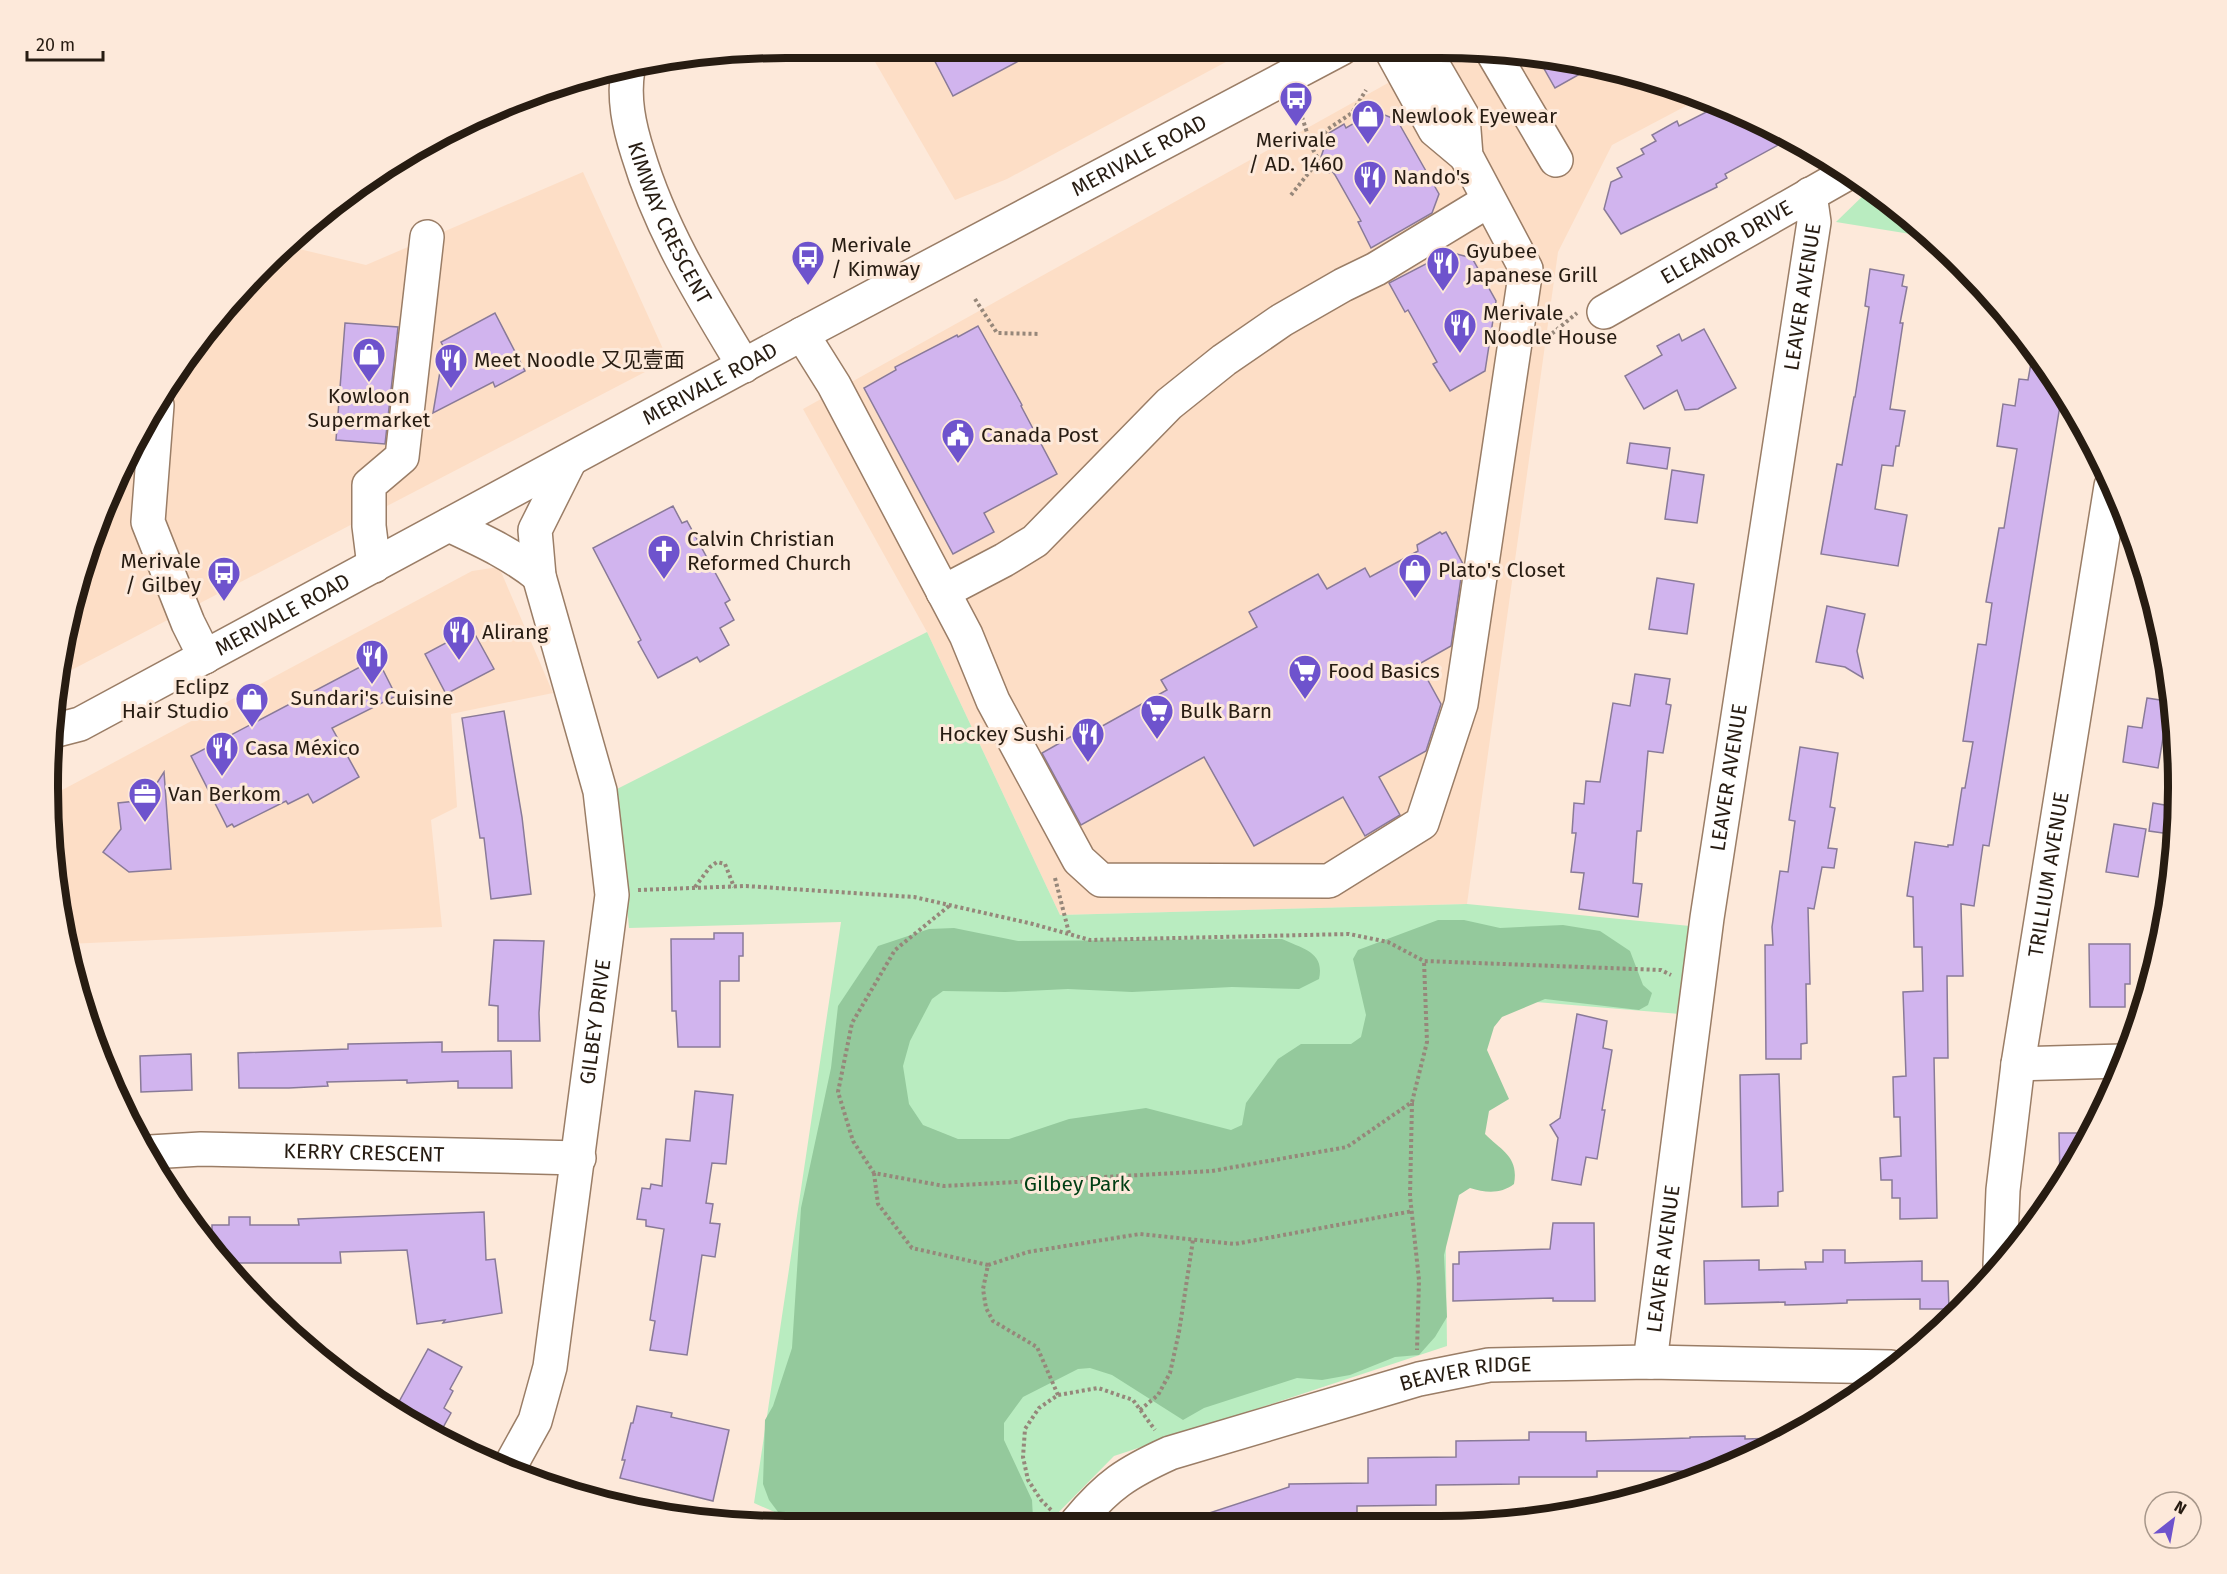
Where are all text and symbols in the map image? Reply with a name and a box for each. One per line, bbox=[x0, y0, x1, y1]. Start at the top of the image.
scale bar bbox=[27, 24, 104, 62]
text: 20 m bbox=[36, 34, 75, 56]
bus stop icon: Merivale / AD. 1460 bbox=[1278, 80, 1314, 127]
shop icon: Newlook Eyewear bbox=[1350, 98, 1386, 145]
place label: Newlook Eyewear bbox=[1391, 103, 1557, 129]
street label: MERIVALE ROAD bbox=[1067, 109, 1211, 202]
place label: Merivale / AD. 1460 bbox=[1248, 127, 1344, 177]
street label: KIMWAY CRESCENT bbox=[622, 138, 717, 309]
restaurant icon: Nando's bbox=[1352, 159, 1388, 206]
place label: Nando's bbox=[1393, 164, 1470, 190]
street label: ELEANOR DRIVE bbox=[1656, 194, 1797, 290]
street label: LEAVER AVENUE bbox=[1778, 221, 1827, 372]
place label: Merivale / Kimway bbox=[831, 232, 921, 282]
place label: Gyubee Japanese Grill bbox=[1466, 238, 1598, 288]
bus stop icon: Merivale / Kimway bbox=[790, 239, 826, 286]
restaurant icon: Gyubee Japanese Grill bbox=[1425, 245, 1461, 292]
place label: Merivale Noodle House bbox=[1483, 300, 1618, 350]
restaurant icon: Merivale Noodle House bbox=[1442, 307, 1478, 354]
shop icon: Kowloon Supermarket bbox=[351, 336, 387, 383]
street label: MERIVALE ROAD bbox=[638, 337, 782, 431]
restaurant icon: Meet Noodle 又见壹面 bbox=[433, 342, 469, 389]
place label: Meet Noodle 又见壹面 bbox=[474, 347, 685, 373]
place label: Kowloon Supermarket bbox=[308, 383, 431, 433]
public building icon: Canada Post bbox=[940, 417, 976, 464]
place label: Canada Post bbox=[981, 422, 1099, 448]
place label: Calvin Christian Reformed Church bbox=[687, 526, 852, 576]
church icon: Calvin Christian Reformed Church bbox=[646, 533, 682, 580]
place label: Merivale / Gilbey bbox=[120, 548, 202, 598]
shop icon: Plato's Closet bbox=[1397, 552, 1433, 599]
bus stop icon: Merivale / Gilbey bbox=[206, 555, 242, 602]
place label: Plato's Closet bbox=[1438, 557, 1566, 583]
street label: MERIVALE ROAD bbox=[210, 568, 354, 662]
restaurant icon: Alirang bbox=[441, 614, 477, 661]
place label: Alirang bbox=[482, 619, 548, 645]
restaurant icon: Sundari's Cuisine bbox=[354, 638, 390, 685]
supermarket icon: Food Basics bbox=[1287, 653, 1323, 700]
place label: Food Basics bbox=[1328, 658, 1440, 684]
place label: Eclipz Hair Studio bbox=[122, 674, 229, 724]
shop icon: Eclipz Hair Studio bbox=[234, 681, 270, 728]
place label: Sundari's Cuisine bbox=[291, 685, 453, 711]
supermarket icon: Bulk Barn bbox=[1139, 693, 1175, 740]
place label: Bulk Barn bbox=[1180, 698, 1272, 724]
street label: LEAVER AVENUE bbox=[1704, 702, 1753, 853]
restaurant icon: Hockey Sushi bbox=[1070, 716, 1106, 763]
place label: Hockey Sushi bbox=[939, 721, 1065, 747]
restaurant icon: Casa México bbox=[204, 730, 240, 777]
place label: Casa México bbox=[245, 735, 360, 761]
office icon: Van Berkom bbox=[127, 776, 163, 823]
place label: Van Berkom bbox=[168, 781, 281, 807]
street label: TRILLIUM AVENUE bbox=[2022, 790, 2075, 959]
street label: GILBEY DRIVE bbox=[574, 957, 616, 1086]
street label: KERRY CRESCENT bbox=[283, 1138, 445, 1168]
park label: Gilbey Park bbox=[1024, 1171, 1130, 1197]
street label: LEAVER AVENUE bbox=[1641, 1183, 1686, 1334]
street label: BEAVER RIDGE bbox=[1396, 1351, 1532, 1397]
north arrow bbox=[2143, 1490, 2203, 1550]
text: N bbox=[2171, 1497, 2190, 1518]

